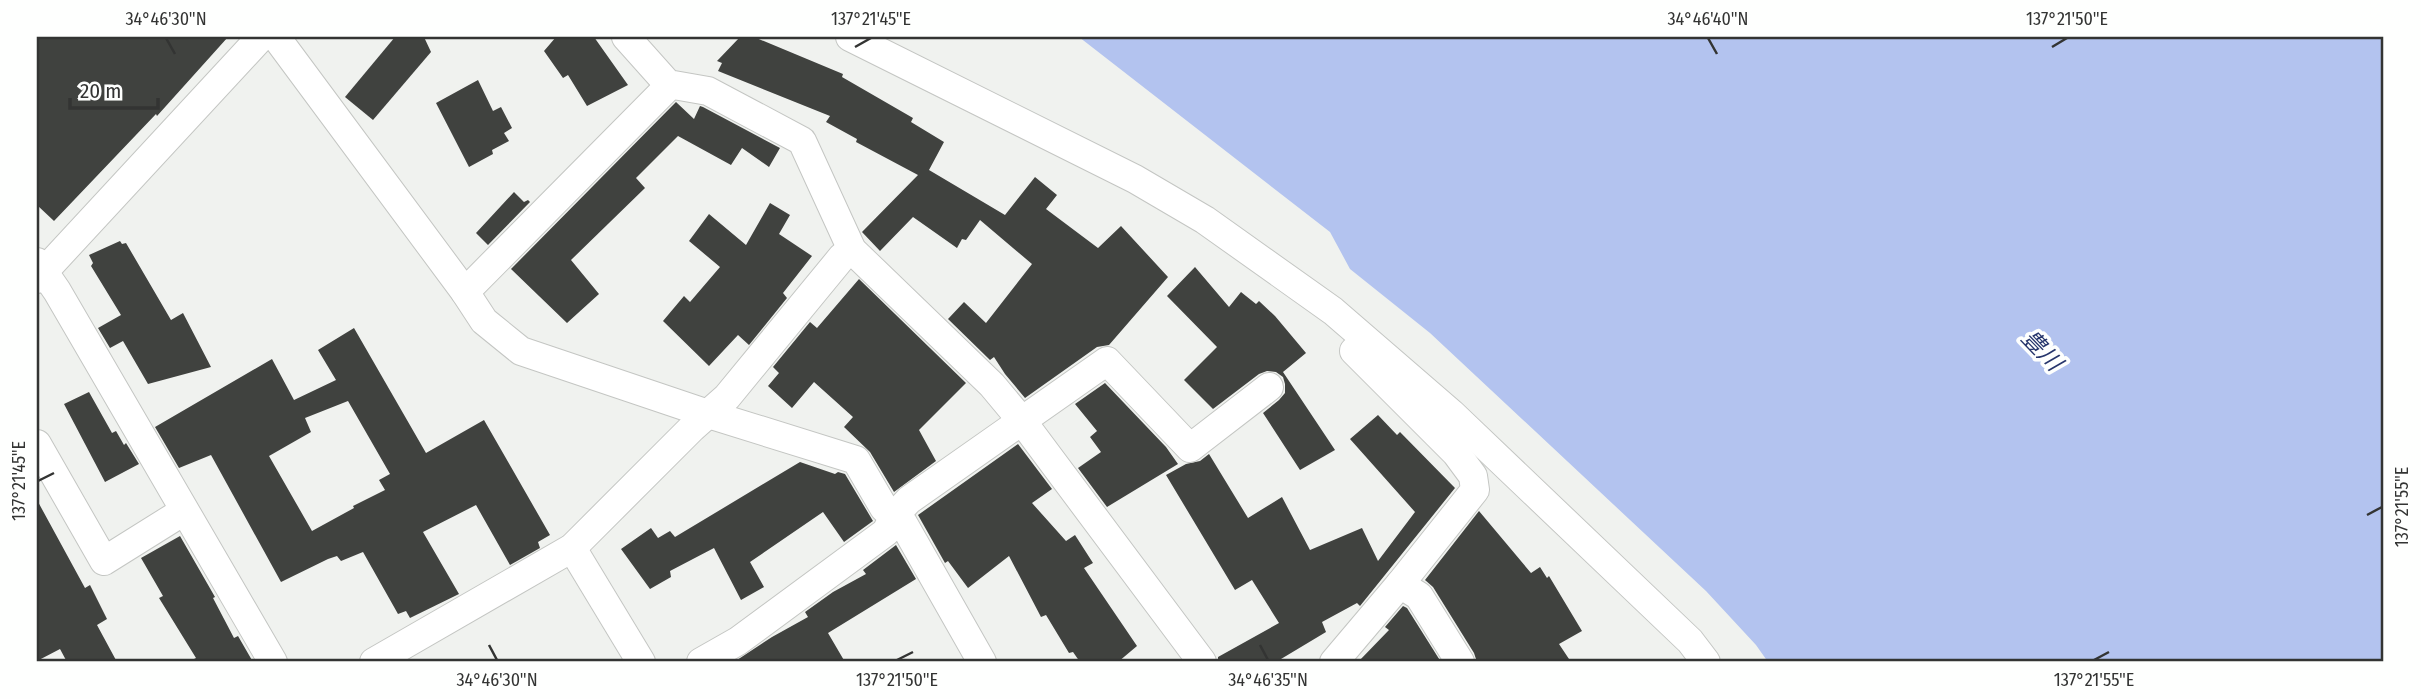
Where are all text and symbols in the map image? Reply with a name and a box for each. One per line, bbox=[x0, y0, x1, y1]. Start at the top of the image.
text: 34°46'30"N bbox=[125, 8, 207, 30]
text: 137°21'45"E bbox=[831, 8, 911, 30]
text: 34°46'40"N bbox=[1667, 8, 1749, 30]
text: 137°21'50"E bbox=[2026, 8, 2108, 30]
scale bar bbox=[70, 66, 158, 110]
text: 20 m bbox=[80, 78, 121, 104]
water label: 豊川 bbox=[2016, 324, 2070, 378]
text: 137°21'45"E bbox=[8, 441, 30, 521]
text: 137°21'55"E bbox=[2391, 467, 2413, 547]
text: 34°46'30"N bbox=[456, 669, 538, 691]
text: 137°21'50"E bbox=[856, 669, 938, 691]
text: 34°46'35"N bbox=[1228, 669, 1308, 691]
text: 137°21'55"E bbox=[2054, 669, 2134, 691]

